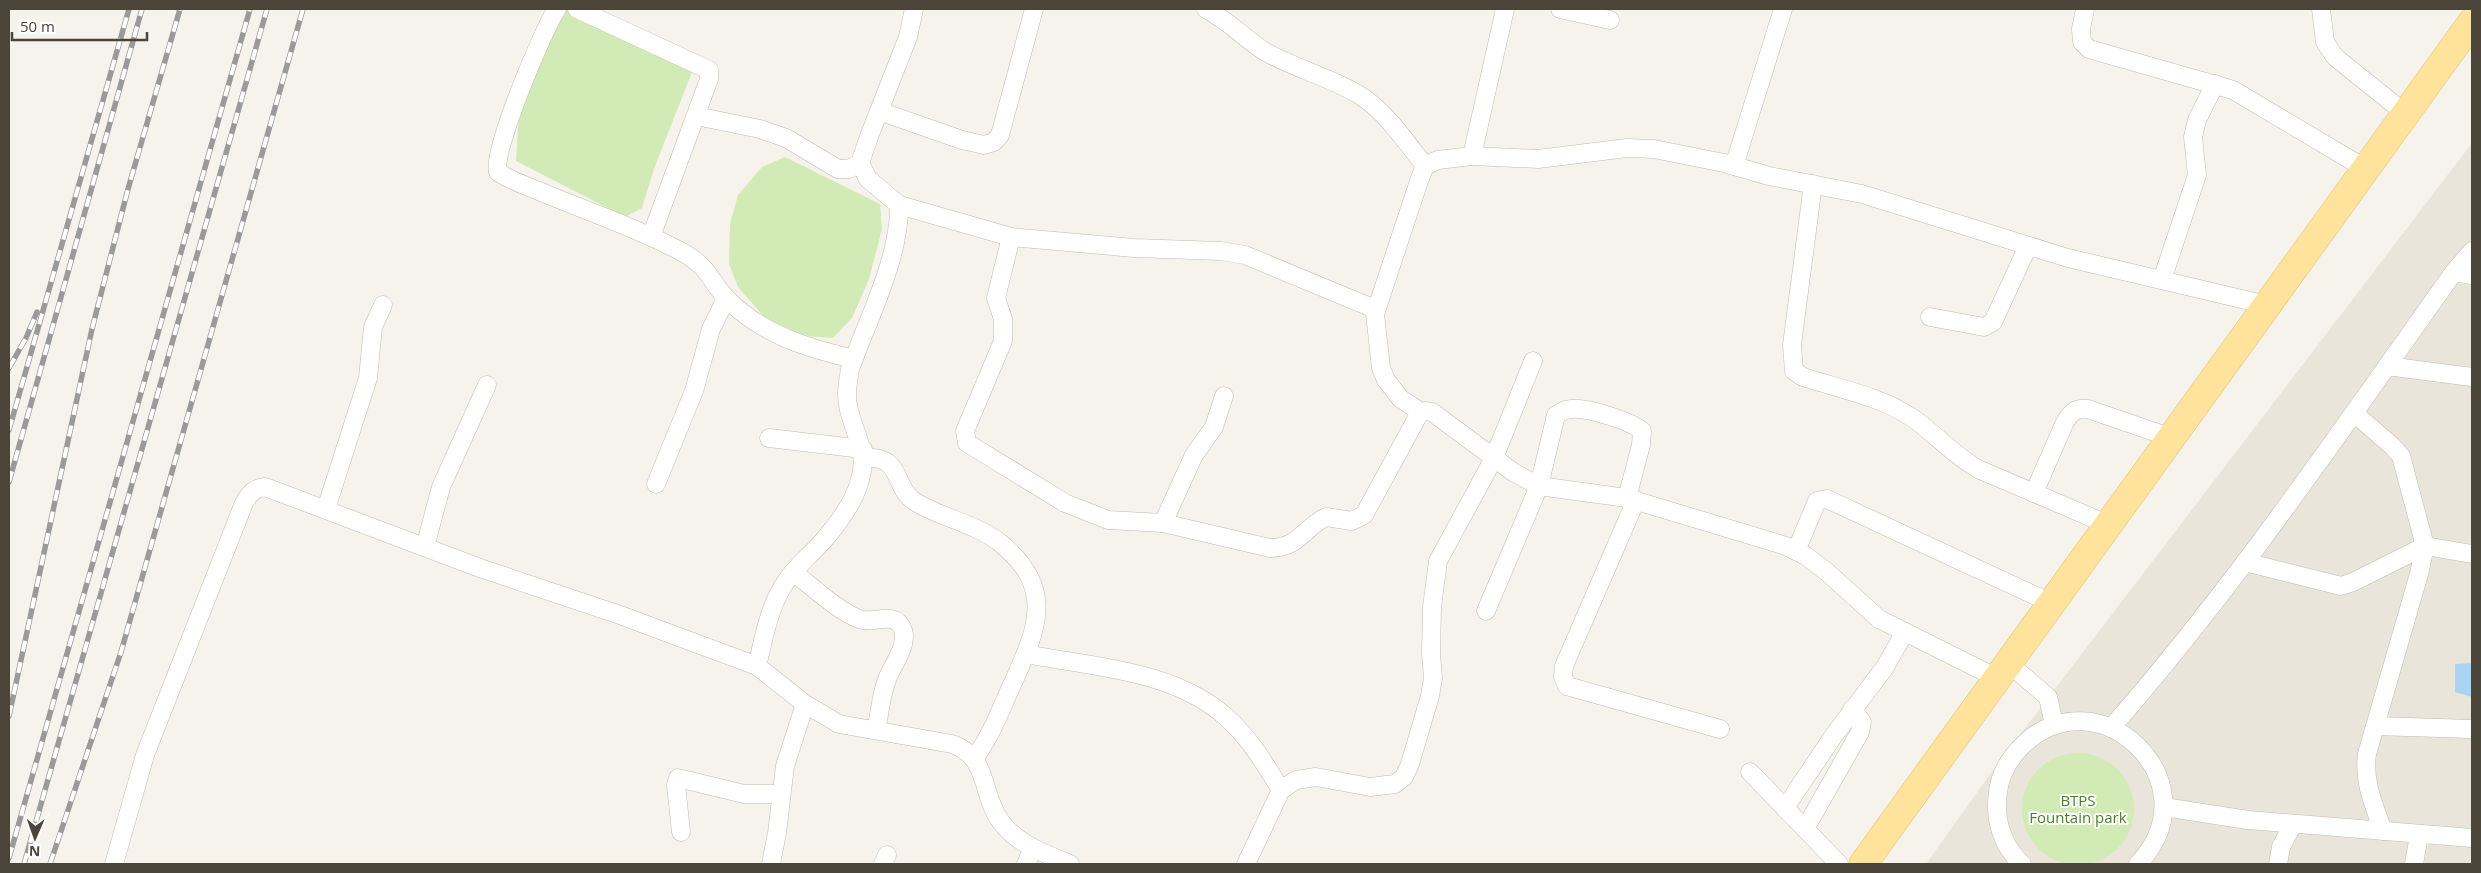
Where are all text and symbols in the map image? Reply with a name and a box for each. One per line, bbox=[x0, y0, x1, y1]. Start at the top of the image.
scale bar bbox=[12, 10, 148, 42]
text: 50 m bbox=[20, 16, 55, 36]
park label: BTPS Fountain park bbox=[2029, 790, 2127, 827]
north arrow bbox=[10, 813, 60, 863]
text: N bbox=[29, 842, 41, 861]

